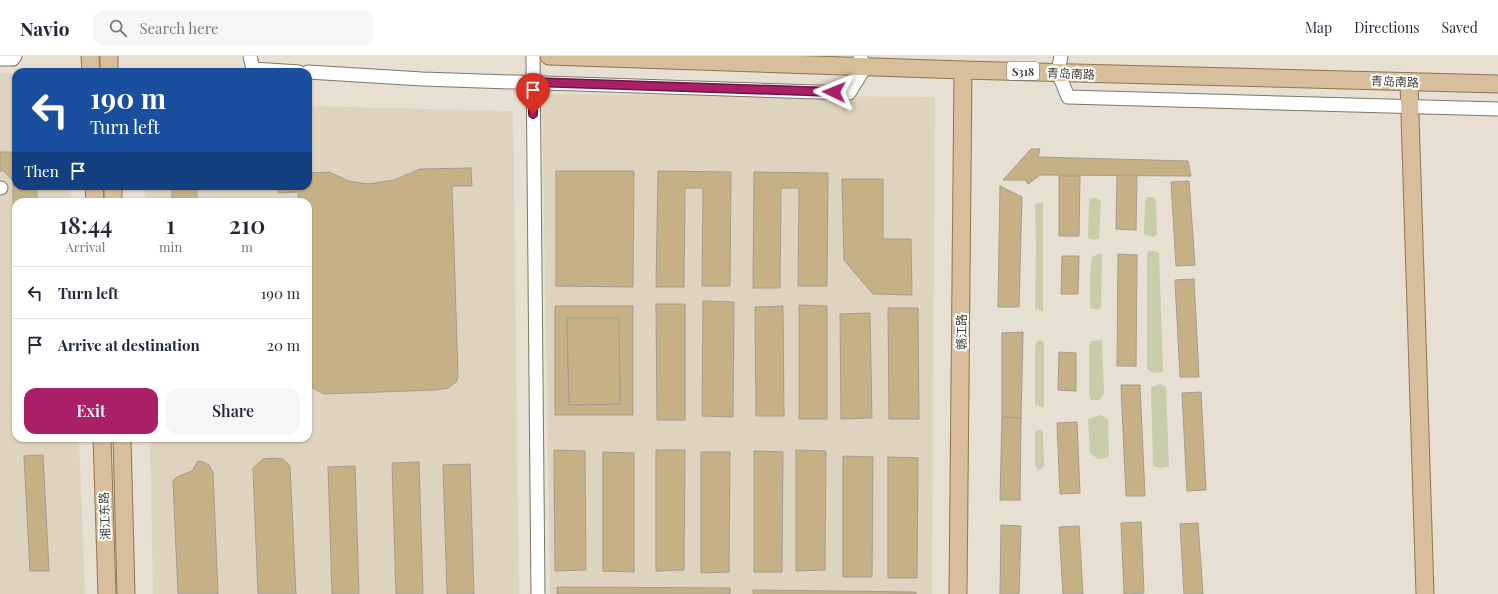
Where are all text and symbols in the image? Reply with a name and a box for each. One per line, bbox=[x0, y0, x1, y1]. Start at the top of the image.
search box bbox=[93, 10, 373, 46]
text: Navio bbox=[20, 15, 69, 41]
icon: search bbox=[107, 17, 129, 39]
text: Search here bbox=[139, 18, 219, 38]
text: Map bbox=[1305, 18, 1332, 37]
text: Directions bbox=[1354, 18, 1420, 37]
text: Saved bbox=[1442, 18, 1478, 37]
road number: S318 bbox=[1007, 62, 1039, 80]
street label: 青岛南路 bbox=[1047, 64, 1095, 82]
position arrow bbox=[813, 71, 855, 113]
street label: 青岛南路 bbox=[1371, 72, 1419, 90]
pin bbox=[516, 73, 550, 114]
text: 190 m bbox=[90, 79, 166, 116]
icon: arrive bbox=[522, 79, 544, 101]
icon: left bbox=[24, 84, 76, 136]
text: Turn left bbox=[90, 115, 160, 139]
icon: arrive bbox=[67, 160, 89, 182]
text: Then bbox=[24, 161, 59, 181]
text: 18:44 bbox=[59, 208, 112, 240]
text: 1 bbox=[166, 208, 175, 240]
text: 210 bbox=[229, 208, 265, 240]
text: Arrival bbox=[66, 238, 106, 255]
text: min bbox=[159, 238, 182, 255]
text: m bbox=[241, 238, 253, 255]
icon: left bbox=[24, 282, 46, 304]
text: Turn left bbox=[58, 283, 119, 303]
text: 190 m bbox=[261, 283, 300, 303]
street label: 赣江路 bbox=[953, 314, 969, 350]
icon: arrive bbox=[24, 334, 46, 356]
text: Arrive at destination bbox=[58, 335, 200, 355]
text: 20 m bbox=[267, 335, 300, 355]
button: Exit bbox=[24, 388, 158, 434]
button: Share bbox=[166, 388, 300, 434]
street label: 湘江东路 bbox=[95, 492, 113, 540]

